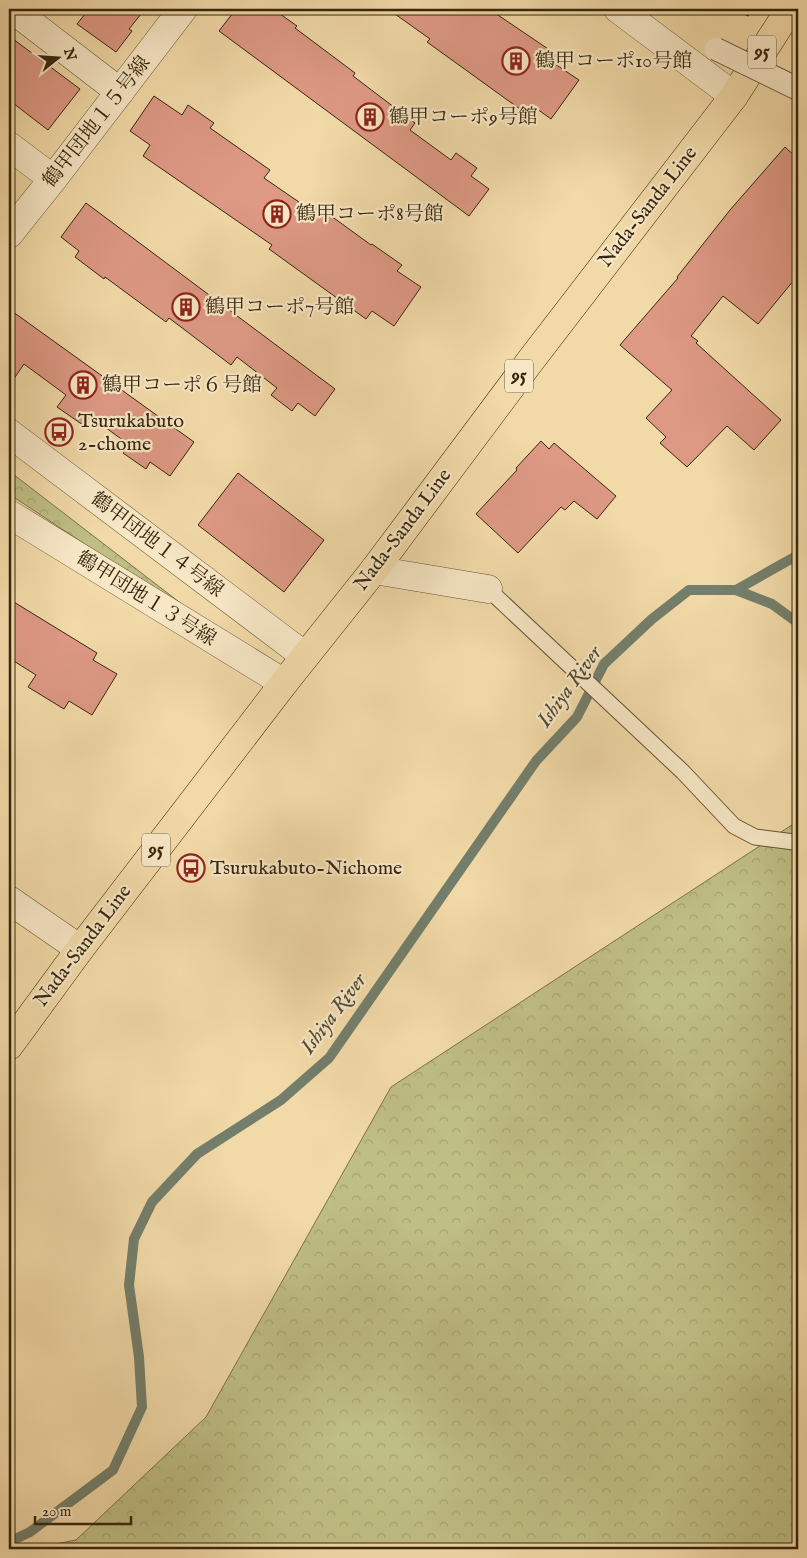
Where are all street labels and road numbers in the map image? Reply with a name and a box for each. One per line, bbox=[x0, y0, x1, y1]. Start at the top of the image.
road number: 95 bbox=[748, 36, 776, 68]
street label: 鶴甲団地１５号線 bbox=[38, 51, 156, 193]
street label: Nada-Sanda Line bbox=[593, 142, 703, 272]
road number: 95 bbox=[505, 360, 533, 392]
street label: Nada-Sanda Line bbox=[349, 464, 457, 596]
street label: 鶴甲団地１４号線 bbox=[86, 487, 228, 603]
street label: 鶴甲団地１３号線 bbox=[72, 546, 220, 652]
road number: 95 bbox=[142, 834, 170, 866]
street label: Nada-Sanda Line bbox=[29, 880, 137, 1012]

